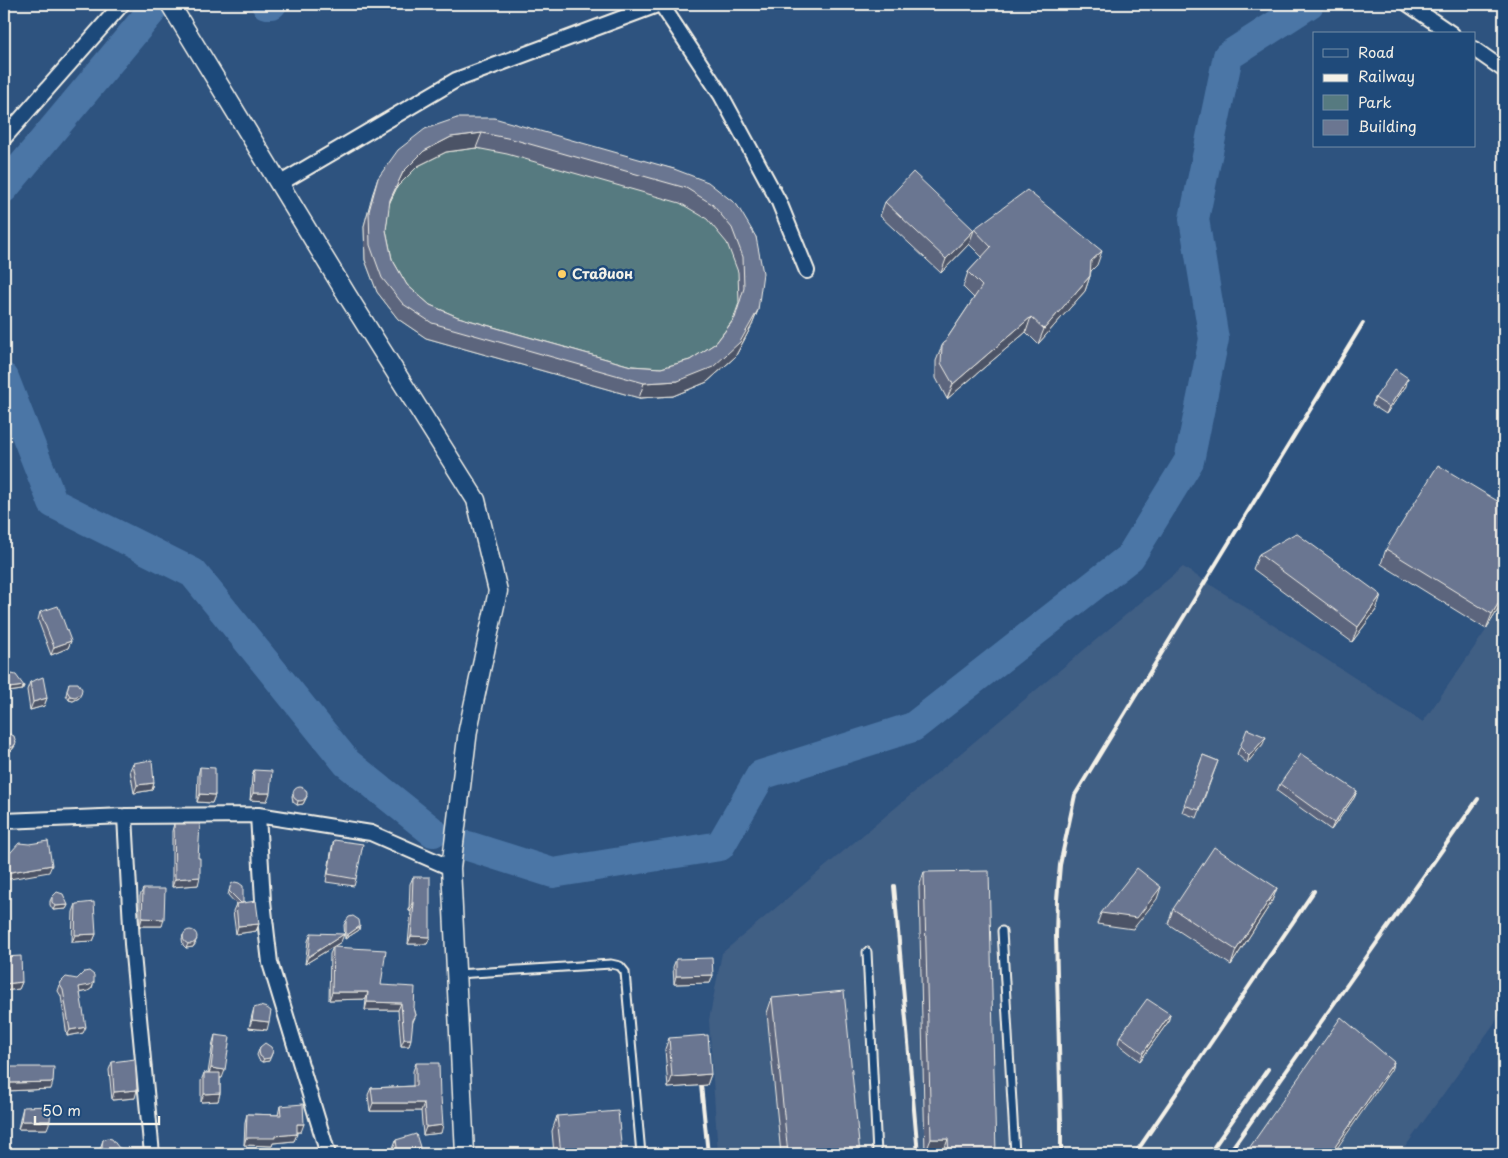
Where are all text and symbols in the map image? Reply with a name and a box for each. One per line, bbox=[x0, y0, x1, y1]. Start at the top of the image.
legend bbox=[1313, 32, 1476, 148]
text: Road bbox=[1358, 40, 1394, 63]
text: Railway bbox=[1358, 64, 1415, 87]
text: Park bbox=[1358, 90, 1392, 113]
text: Building bbox=[1358, 114, 1417, 137]
place label: Стадион bbox=[572, 263, 633, 284]
marker: Стадион bbox=[556, 268, 568, 280]
scale bar bbox=[35, 1093, 159, 1125]
text: 50 m bbox=[42, 1098, 81, 1121]

